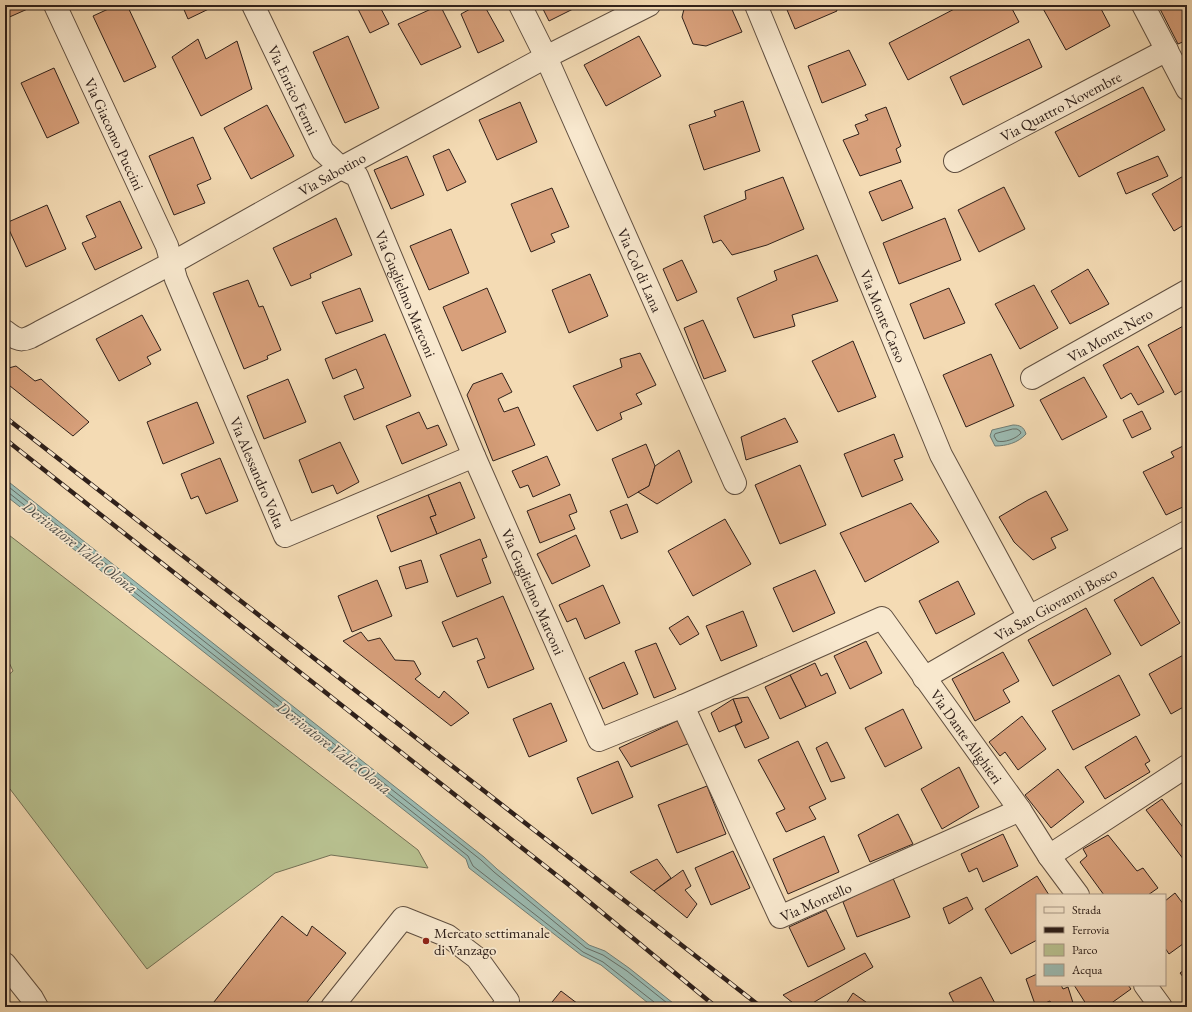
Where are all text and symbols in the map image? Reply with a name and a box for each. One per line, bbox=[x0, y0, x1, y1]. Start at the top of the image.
street label: Via Enrico Fermi bbox=[264, 42, 323, 138]
street label: Via Quattro Novembre bbox=[997, 66, 1124, 145]
street label: Via Giacomo Puccini bbox=[81, 75, 149, 193]
street label: Via Sabotino bbox=[295, 147, 369, 200]
street label: Via Col di Lana bbox=[614, 225, 667, 315]
street label: Via Guglielmo Marconi bbox=[371, 227, 441, 360]
street label: Via Monte Carso bbox=[856, 267, 911, 365]
street label: Via Monte Nero bbox=[1064, 303, 1156, 366]
street label: Via Alessandro Volta bbox=[226, 414, 290, 531]
water label: Derivatore Valle Olona bbox=[18, 495, 142, 598]
street label: Via Guglielmo Marconi bbox=[498, 525, 570, 658]
street label: Via San Giovanni Bosco bbox=[990, 562, 1120, 645]
street label: Via Dante Alighieri bbox=[927, 685, 1007, 787]
water label: Derivatore Valle Olona bbox=[272, 696, 396, 799]
street label: Via Montello bbox=[777, 877, 854, 925]
legend bbox=[1036, 894, 1166, 986]
text: Strada bbox=[1072, 902, 1101, 918]
text: Ferrovia bbox=[1072, 922, 1109, 938]
place label: Mercato settimanale di Vanzago bbox=[434, 923, 550, 959]
marker: Mercato settimanale di Vanzago bbox=[421, 936, 431, 946]
text: Parco bbox=[1072, 942, 1097, 958]
text: Acqua bbox=[1071, 962, 1103, 978]

